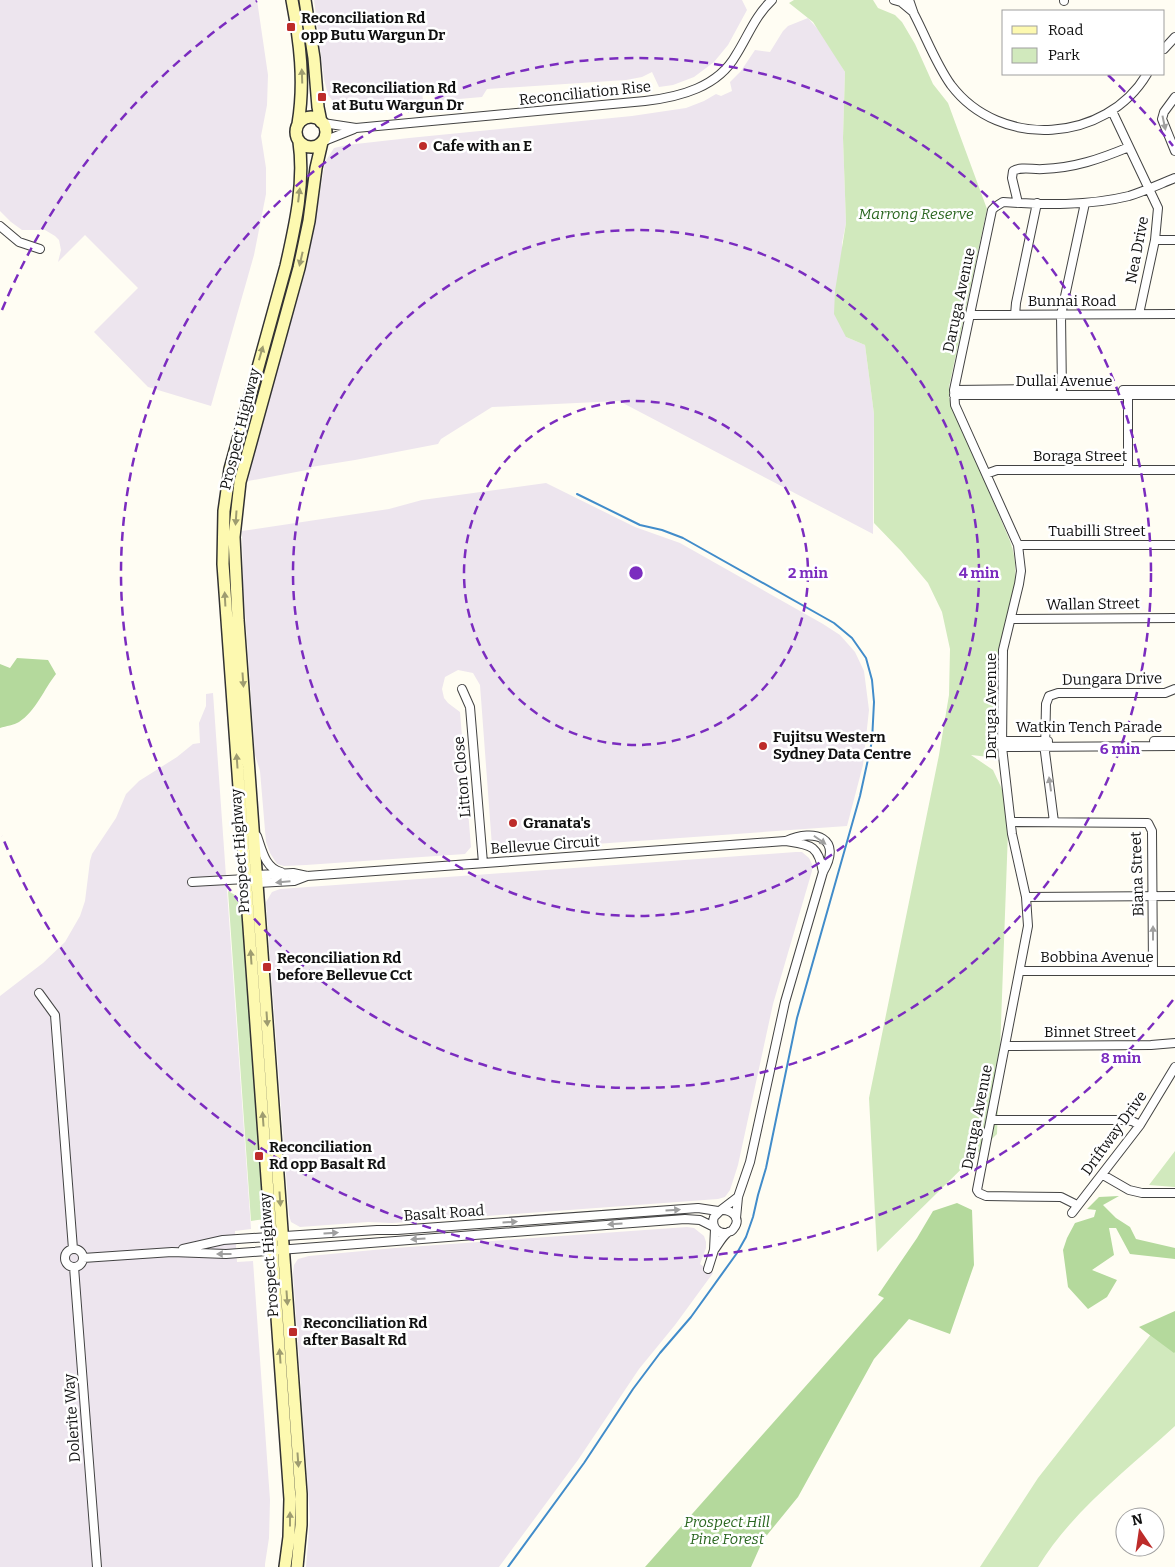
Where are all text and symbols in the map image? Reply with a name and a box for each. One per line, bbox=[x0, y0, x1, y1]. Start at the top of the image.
place label: Reconciliation Rd opp Butu Wargun Dr bbox=[301, 9, 445, 44]
legend bbox=[1002, 10, 1165, 75]
marker: Reconciliation Rd opp Butu Wargun Dr bbox=[285, 21, 297, 33]
text: Road bbox=[1048, 21, 1083, 39]
text: Park bbox=[1048, 46, 1080, 64]
one-way arrow bbox=[298, 67, 306, 83]
street label: Reconciliation Rise bbox=[518, 77, 652, 109]
place label: Reconciliation Rd at Butu Wargun Dr bbox=[332, 79, 464, 114]
marker: Reconciliation Rd at Butu Wargun Dr bbox=[316, 91, 328, 103]
one-way arrow bbox=[1161, 115, 1169, 131]
place label: Cafe with an E bbox=[433, 137, 532, 155]
marker: Cafe with an E bbox=[417, 140, 429, 152]
one-way arrow bbox=[295, 187, 303, 203]
park label: Marrong Reserve bbox=[858, 205, 974, 223]
street label: Nea Drive bbox=[1122, 215, 1152, 285]
street label: Daruga Avenue bbox=[939, 246, 979, 354]
one-way arrow bbox=[296, 252, 304, 268]
street label: Bunnai Road bbox=[1028, 292, 1116, 310]
one-way arrow bbox=[258, 346, 266, 361]
street label: Prospect Highway bbox=[216, 366, 264, 492]
street label: Dullai Avenue bbox=[1016, 372, 1112, 390]
street label: Boraga Street bbox=[1033, 447, 1128, 465]
one-way arrow bbox=[231, 510, 239, 526]
street label: Tuabilli Street bbox=[1048, 522, 1146, 540]
centre of rings bbox=[627, 564, 645, 582]
text: 2 min bbox=[788, 564, 828, 582]
text: 4 min bbox=[959, 564, 1000, 582]
one-way arrow bbox=[221, 590, 229, 606]
street label: Wallan Street bbox=[1046, 594, 1141, 614]
street label: Daruga Avenue bbox=[982, 653, 1000, 759]
street label: Dungara Drive bbox=[1062, 669, 1162, 689]
one-way arrow bbox=[239, 673, 247, 689]
street label: Watkin Tench Parade bbox=[1016, 718, 1162, 736]
place label: Fujitsu Western Sydney Data Centre bbox=[773, 728, 911, 763]
street label: Litton Close bbox=[449, 735, 475, 819]
marker: Fujitsu Western Sydney Data Centre bbox=[757, 740, 769, 752]
text: 6 min bbox=[1100, 740, 1140, 758]
one-way arrow bbox=[233, 752, 241, 768]
one-way arrow bbox=[1045, 776, 1053, 792]
street label: Prospect Highway bbox=[227, 788, 253, 914]
place label: Granata's bbox=[523, 814, 591, 832]
marker: Granata's bbox=[507, 817, 519, 829]
street label: Biana Street bbox=[1127, 831, 1147, 917]
street label: Bellevue Circuit bbox=[490, 832, 601, 858]
one-way arrow bbox=[813, 835, 827, 845]
one-way arrow bbox=[274, 878, 290, 886]
one-way arrow bbox=[1149, 925, 1157, 941]
one-way arrow bbox=[246, 948, 254, 964]
street label: Bobbina Avenue bbox=[1040, 948, 1154, 966]
place label: Reconciliation Rd before Bellevue Cct bbox=[277, 949, 413, 984]
marker: Reconciliation Rd before Bellevue Cct bbox=[261, 961, 273, 973]
one-way arrow bbox=[263, 1011, 271, 1027]
street label: Binnet Street bbox=[1044, 1023, 1136, 1041]
text: 8 min bbox=[1101, 1049, 1142, 1067]
street label: Daruga Avenue bbox=[958, 1063, 996, 1171]
street label: Driftway Drive bbox=[1077, 1087, 1151, 1179]
one-way arrow bbox=[258, 1110, 266, 1126]
place label: Reconciliation Rd opp Basalt Rd bbox=[269, 1138, 386, 1173]
marker: Reconciliation Rd opp Basalt Rd bbox=[253, 1150, 265, 1162]
one-way arrow bbox=[276, 1191, 284, 1207]
street label: Prospect Highway bbox=[256, 1192, 282, 1318]
street label: Basalt Road bbox=[403, 1201, 485, 1225]
one-way arrow bbox=[665, 1206, 681, 1214]
one-way arrow bbox=[503, 1217, 519, 1225]
one-way arrow bbox=[606, 1221, 622, 1229]
one-way arrow bbox=[323, 1229, 339, 1237]
one-way arrow bbox=[409, 1235, 425, 1243]
one-way arrow bbox=[215, 1250, 231, 1258]
one-way arrow bbox=[283, 1291, 291, 1307]
place label: Reconciliation Rd after Basalt Rd bbox=[303, 1314, 427, 1349]
marker: Reconciliation Rd after Basalt Rd bbox=[287, 1326, 299, 1338]
one-way arrow bbox=[275, 1348, 283, 1364]
street label: Dolerite Way bbox=[60, 1373, 84, 1463]
one-way arrow bbox=[295, 1453, 303, 1469]
north arrow bbox=[1115, 1507, 1165, 1557]
one-way arrow bbox=[286, 1510, 294, 1526]
text: N bbox=[1130, 1510, 1145, 1529]
park label: Prospect Hill Pine Forest bbox=[684, 1513, 770, 1548]

